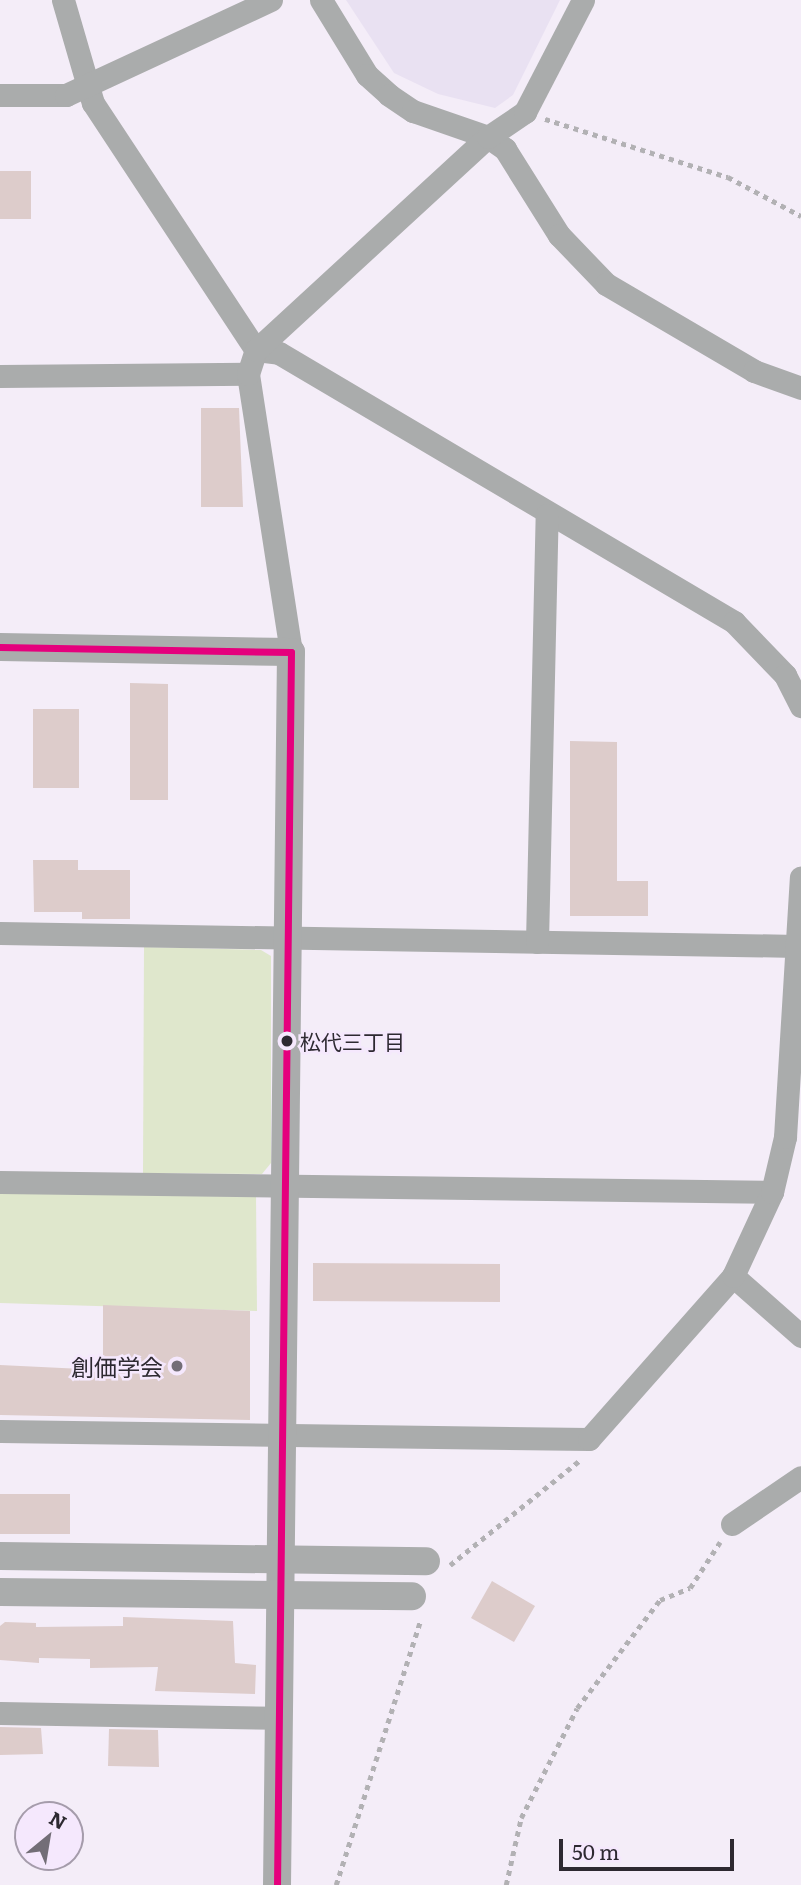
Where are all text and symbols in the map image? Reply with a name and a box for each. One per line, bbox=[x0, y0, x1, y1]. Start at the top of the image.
place label: 松代三丁目 bbox=[300, 1028, 405, 1054]
marker: 松代三丁目 bbox=[280, 1034, 294, 1048]
place label: 創価学会 bbox=[71, 1352, 163, 1380]
marker: 創価学会 bbox=[169, 1358, 185, 1374]
north arrow bbox=[14, 1801, 84, 1871]
text: N bbox=[45, 1803, 72, 1836]
scale bar bbox=[563, 1826, 738, 1870]
text: 50 m bbox=[572, 1835, 619, 1866]

